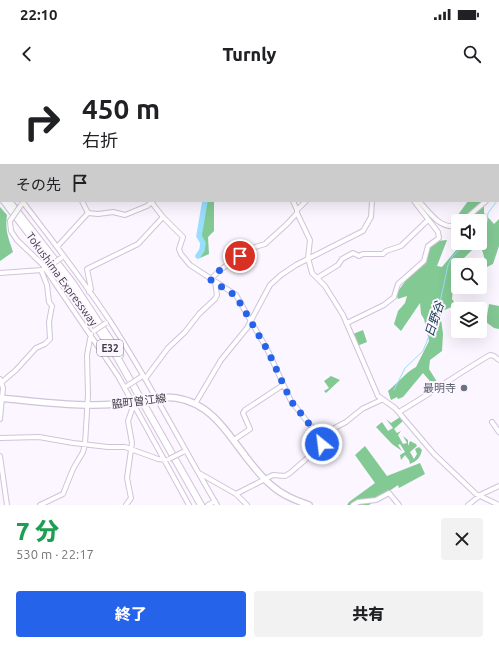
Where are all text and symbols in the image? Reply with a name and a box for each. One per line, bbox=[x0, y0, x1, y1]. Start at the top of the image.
text: 22:10 bbox=[20, 6, 58, 23]
icon: back bbox=[16, 43, 38, 65]
icon: search bbox=[461, 43, 483, 65]
text: Turnly bbox=[223, 44, 276, 64]
text: 450 m bbox=[82, 93, 160, 124]
icon: right bbox=[16, 96, 68, 148]
text: 右折 bbox=[82, 130, 118, 150]
icon: arrive bbox=[69, 172, 91, 194]
text: その先 bbox=[16, 176, 61, 193]
map controls bbox=[451, 214, 487, 338]
button: sound bbox=[451, 214, 487, 250]
street label: Tokushima Expressway bbox=[24, 230, 100, 329]
pin bbox=[223, 239, 257, 273]
icon: arrive bbox=[229, 245, 251, 267]
button: search bbox=[451, 258, 487, 294]
water label: 日野谷 bbox=[422, 299, 446, 338]
button: layers bbox=[451, 302, 487, 338]
road number: E32 bbox=[97, 340, 123, 356]
place label: 最明寺 bbox=[423, 382, 456, 394]
marker: 最明寺 bbox=[459, 383, 469, 393]
street label: 脇町曽江線 bbox=[111, 392, 167, 410]
position arrow bbox=[301, 423, 343, 465]
text: 7 分 bbox=[16, 518, 59, 545]
button: close bbox=[441, 518, 483, 560]
text: 530 m · 22:17 bbox=[16, 547, 94, 561]
button: 終了 bbox=[16, 591, 246, 637]
button: 共有 bbox=[254, 591, 483, 637]

